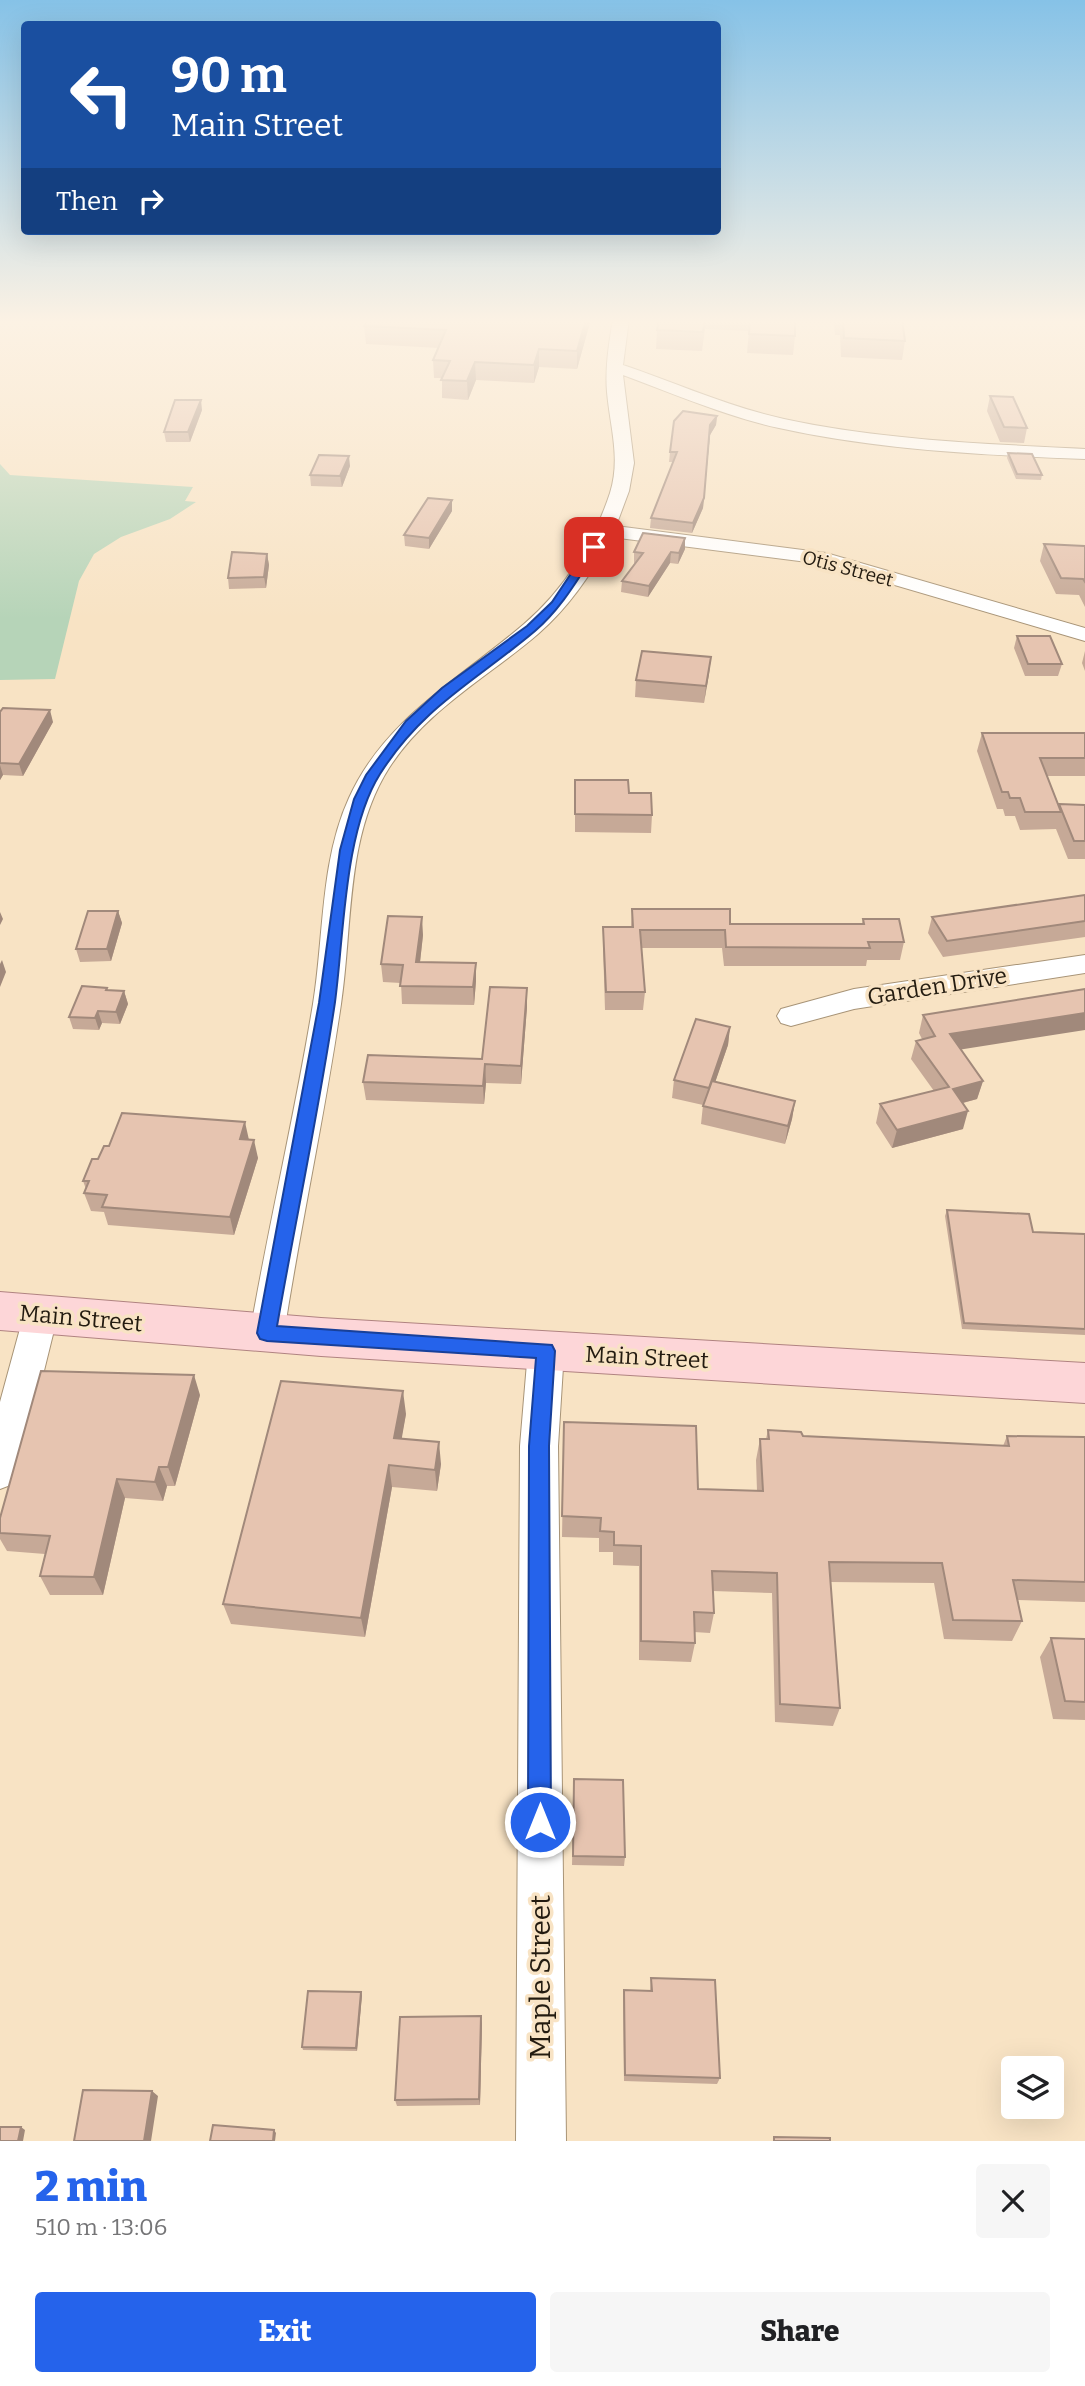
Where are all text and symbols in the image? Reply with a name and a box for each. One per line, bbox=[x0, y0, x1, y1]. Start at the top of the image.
text: 90 m bbox=[171, 46, 287, 105]
icon: left bbox=[56, 49, 147, 140]
text: Main Street bbox=[171, 106, 343, 144]
icon: right bbox=[132, 182, 170, 220]
text: Then bbox=[56, 186, 118, 217]
pin bbox=[564, 517, 624, 577]
icon: arrive bbox=[575, 528, 613, 566]
street label: Otis Street bbox=[800, 545, 896, 592]
street label: Garden Drive bbox=[865, 961, 1009, 1011]
street label: Main Street bbox=[18, 1299, 144, 1337]
street label: Main Street bbox=[585, 1340, 709, 1374]
position arrow bbox=[503, 1785, 577, 1859]
street label: Maple Street bbox=[524, 1895, 557, 2059]
map controls bbox=[1001, 2056, 1064, 2119]
button: layers bbox=[1001, 2056, 1064, 2119]
text: 2 min bbox=[35, 2162, 147, 2212]
button: close bbox=[976, 2164, 1050, 2238]
text: 510 m · 13:06 bbox=[35, 2213, 167, 2241]
button: Exit bbox=[35, 2292, 536, 2372]
button: Share bbox=[550, 2292, 1050, 2372]

